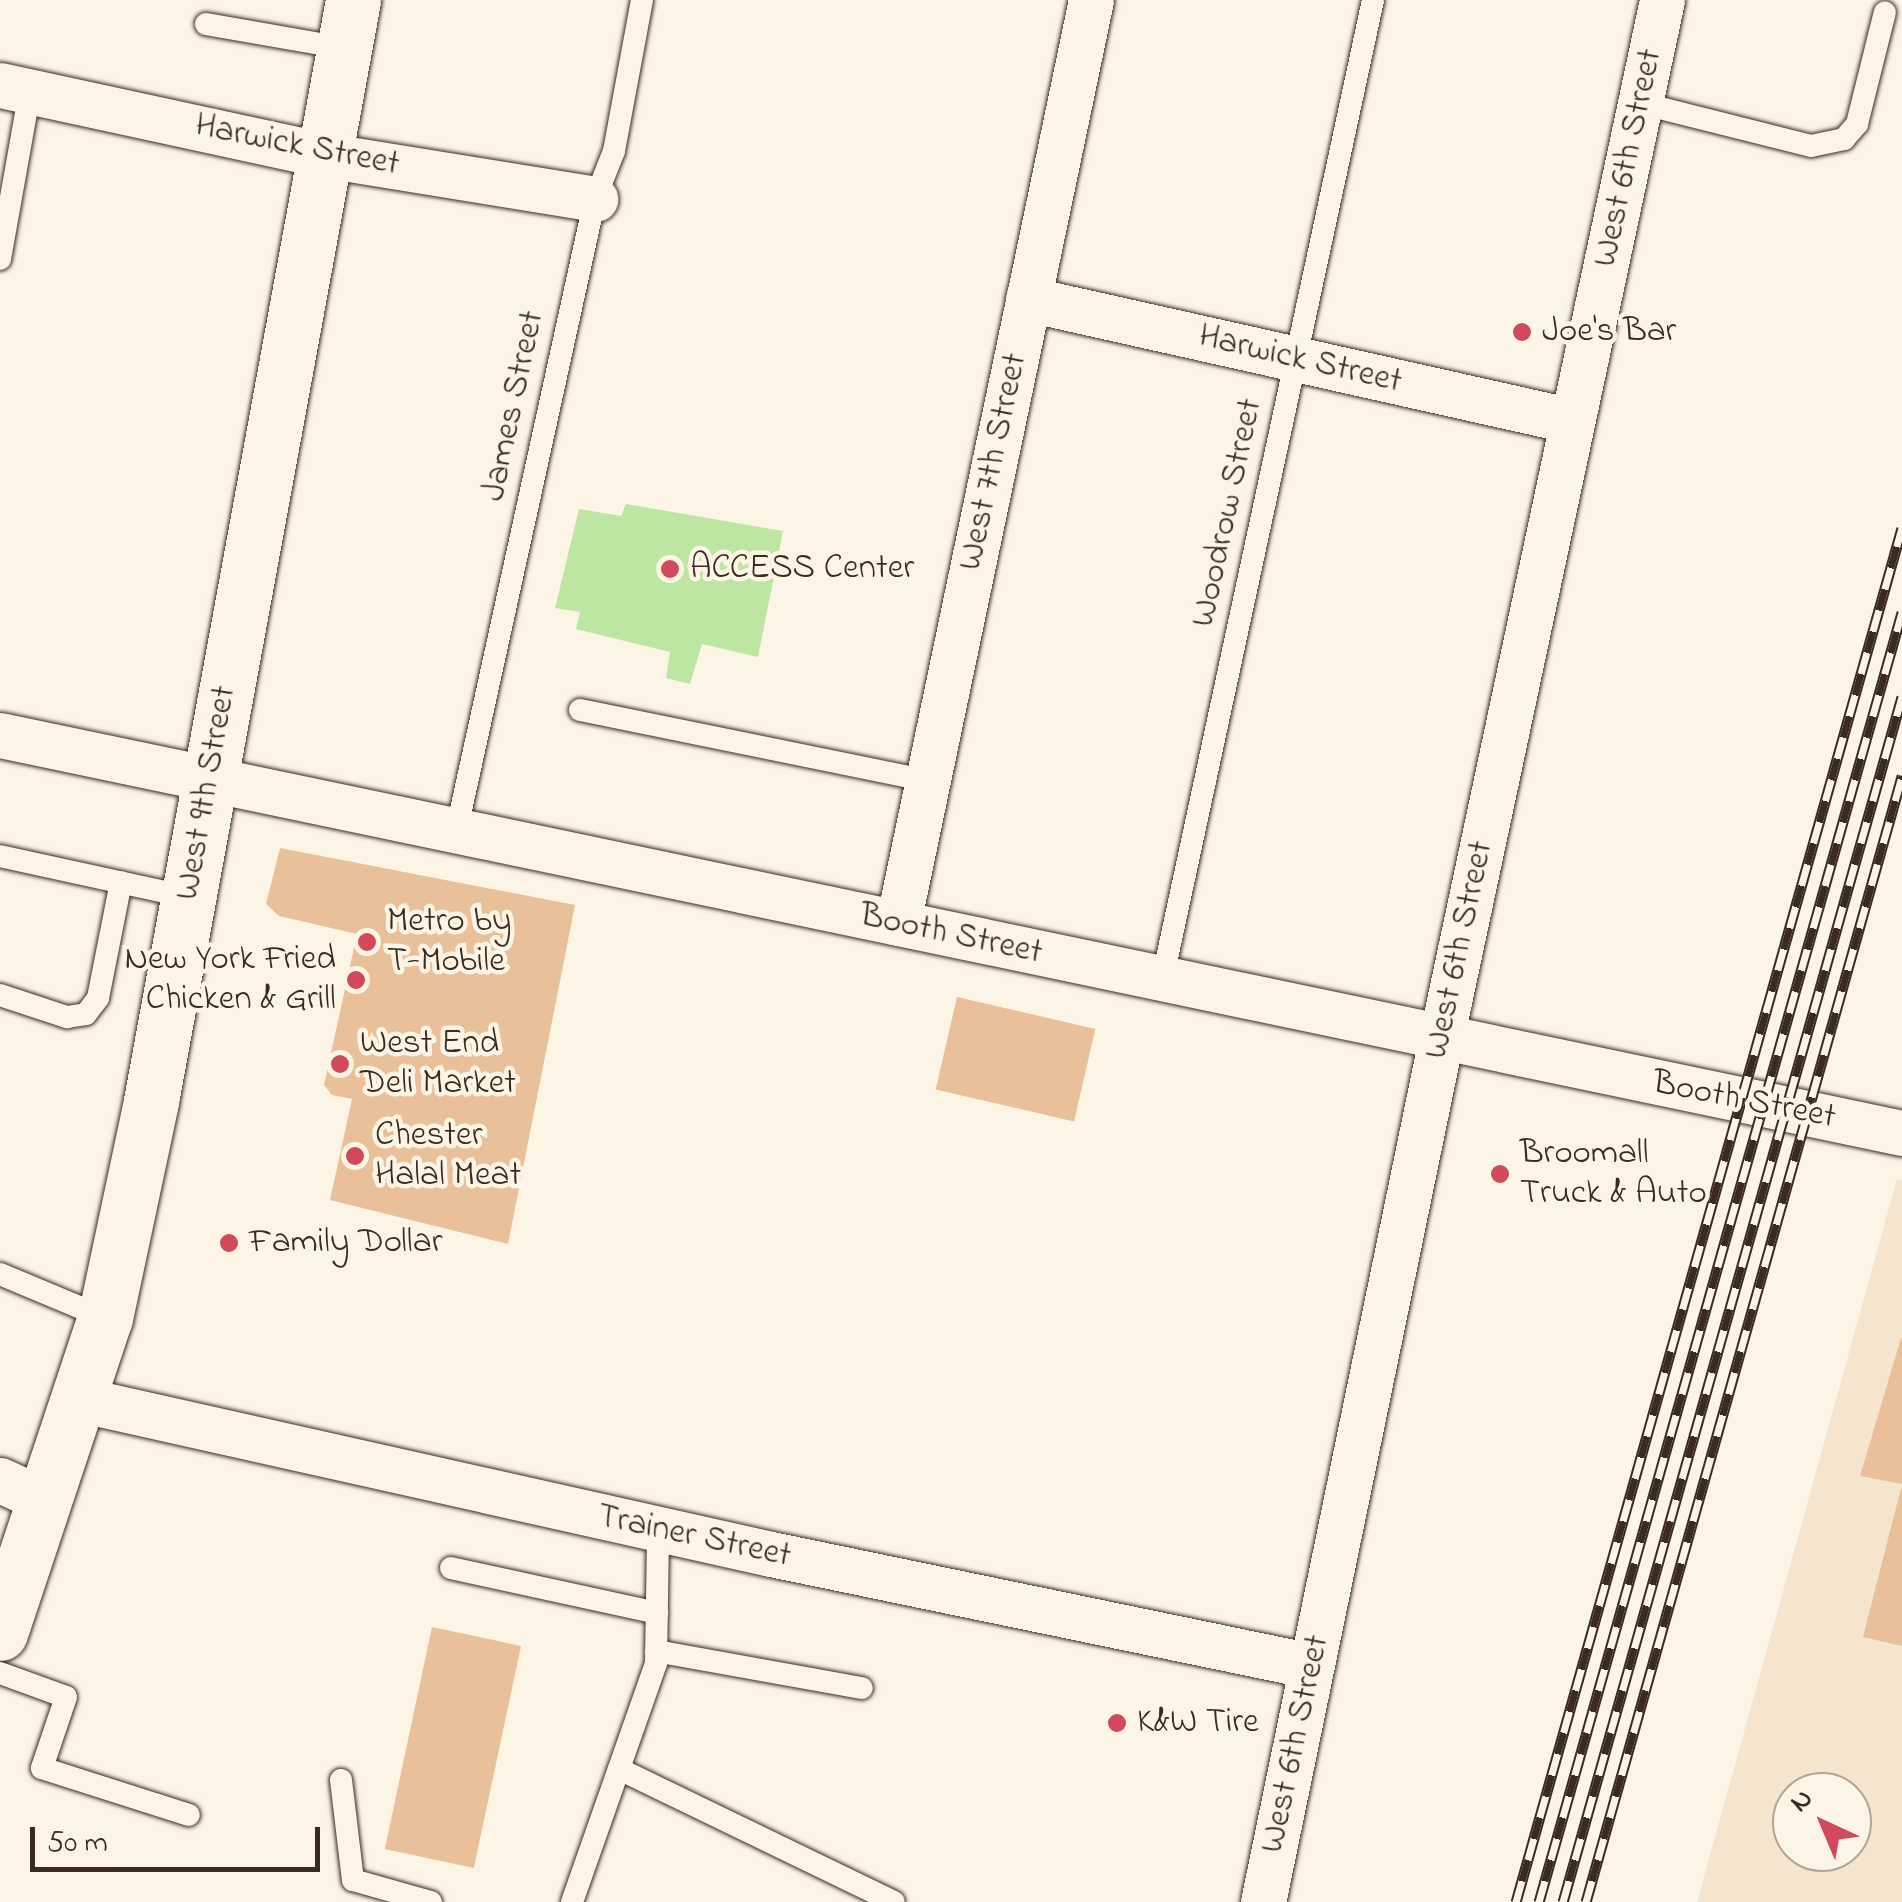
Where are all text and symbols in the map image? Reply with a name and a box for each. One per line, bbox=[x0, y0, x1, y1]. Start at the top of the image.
street label: West 6th Street bbox=[1585, 45, 1673, 271]
street label: Harwick Street bbox=[191, 106, 403, 186]
street label: James Street bbox=[473, 307, 555, 505]
place label: Joe's Bar bbox=[1542, 311, 1676, 353]
street label: Harwick Street bbox=[1194, 316, 1406, 404]
marker: Joe's Bar bbox=[1511, 321, 1533, 343]
street label: West 7th Street bbox=[950, 350, 1038, 574]
street label: Woodrow Street bbox=[1183, 395, 1273, 631]
place label: ACCESS Center bbox=[690, 548, 914, 590]
marker: ACCESS Center bbox=[659, 558, 681, 580]
street label: West 9th Street bbox=[167, 683, 247, 903]
street label: West 6th Street bbox=[1416, 837, 1504, 1063]
street label: Booth Street bbox=[856, 895, 1046, 975]
place label: Metro by T-Mobile bbox=[387, 901, 511, 983]
marker: Metro by T-Mobile bbox=[356, 931, 378, 953]
place label: New York Fried Chicken & Grill bbox=[124, 939, 336, 1021]
marker: New York Fried Chicken & Grill bbox=[345, 969, 367, 991]
place label: West End Deli Market bbox=[360, 1023, 516, 1105]
marker: West End Deli Market bbox=[329, 1053, 351, 1075]
street label: Booth Street bbox=[1649, 1063, 1839, 1139]
place label: Chester Halal Meat bbox=[375, 1115, 521, 1197]
place label: Broomall Truck & Auto bbox=[1520, 1133, 1707, 1215]
marker: Chester Halal Meat bbox=[344, 1145, 366, 1167]
marker: Broomall Truck & Auto bbox=[1489, 1163, 1511, 1185]
place label: Family Dollar bbox=[249, 1222, 442, 1264]
marker: Family Dollar bbox=[218, 1232, 240, 1254]
street label: Trainer Street bbox=[593, 1496, 795, 1578]
street label: West 6th Street bbox=[1252, 1631, 1340, 1857]
place label: K&W Tire bbox=[1137, 1702, 1259, 1744]
marker: K&W Tire bbox=[1106, 1712, 1128, 1734]
north arrow bbox=[1772, 1772, 1872, 1872]
text: N bbox=[1781, 1780, 1823, 1823]
scale bar bbox=[35, 1807, 325, 1869]
text: 50 m bbox=[47, 1822, 108, 1866]

